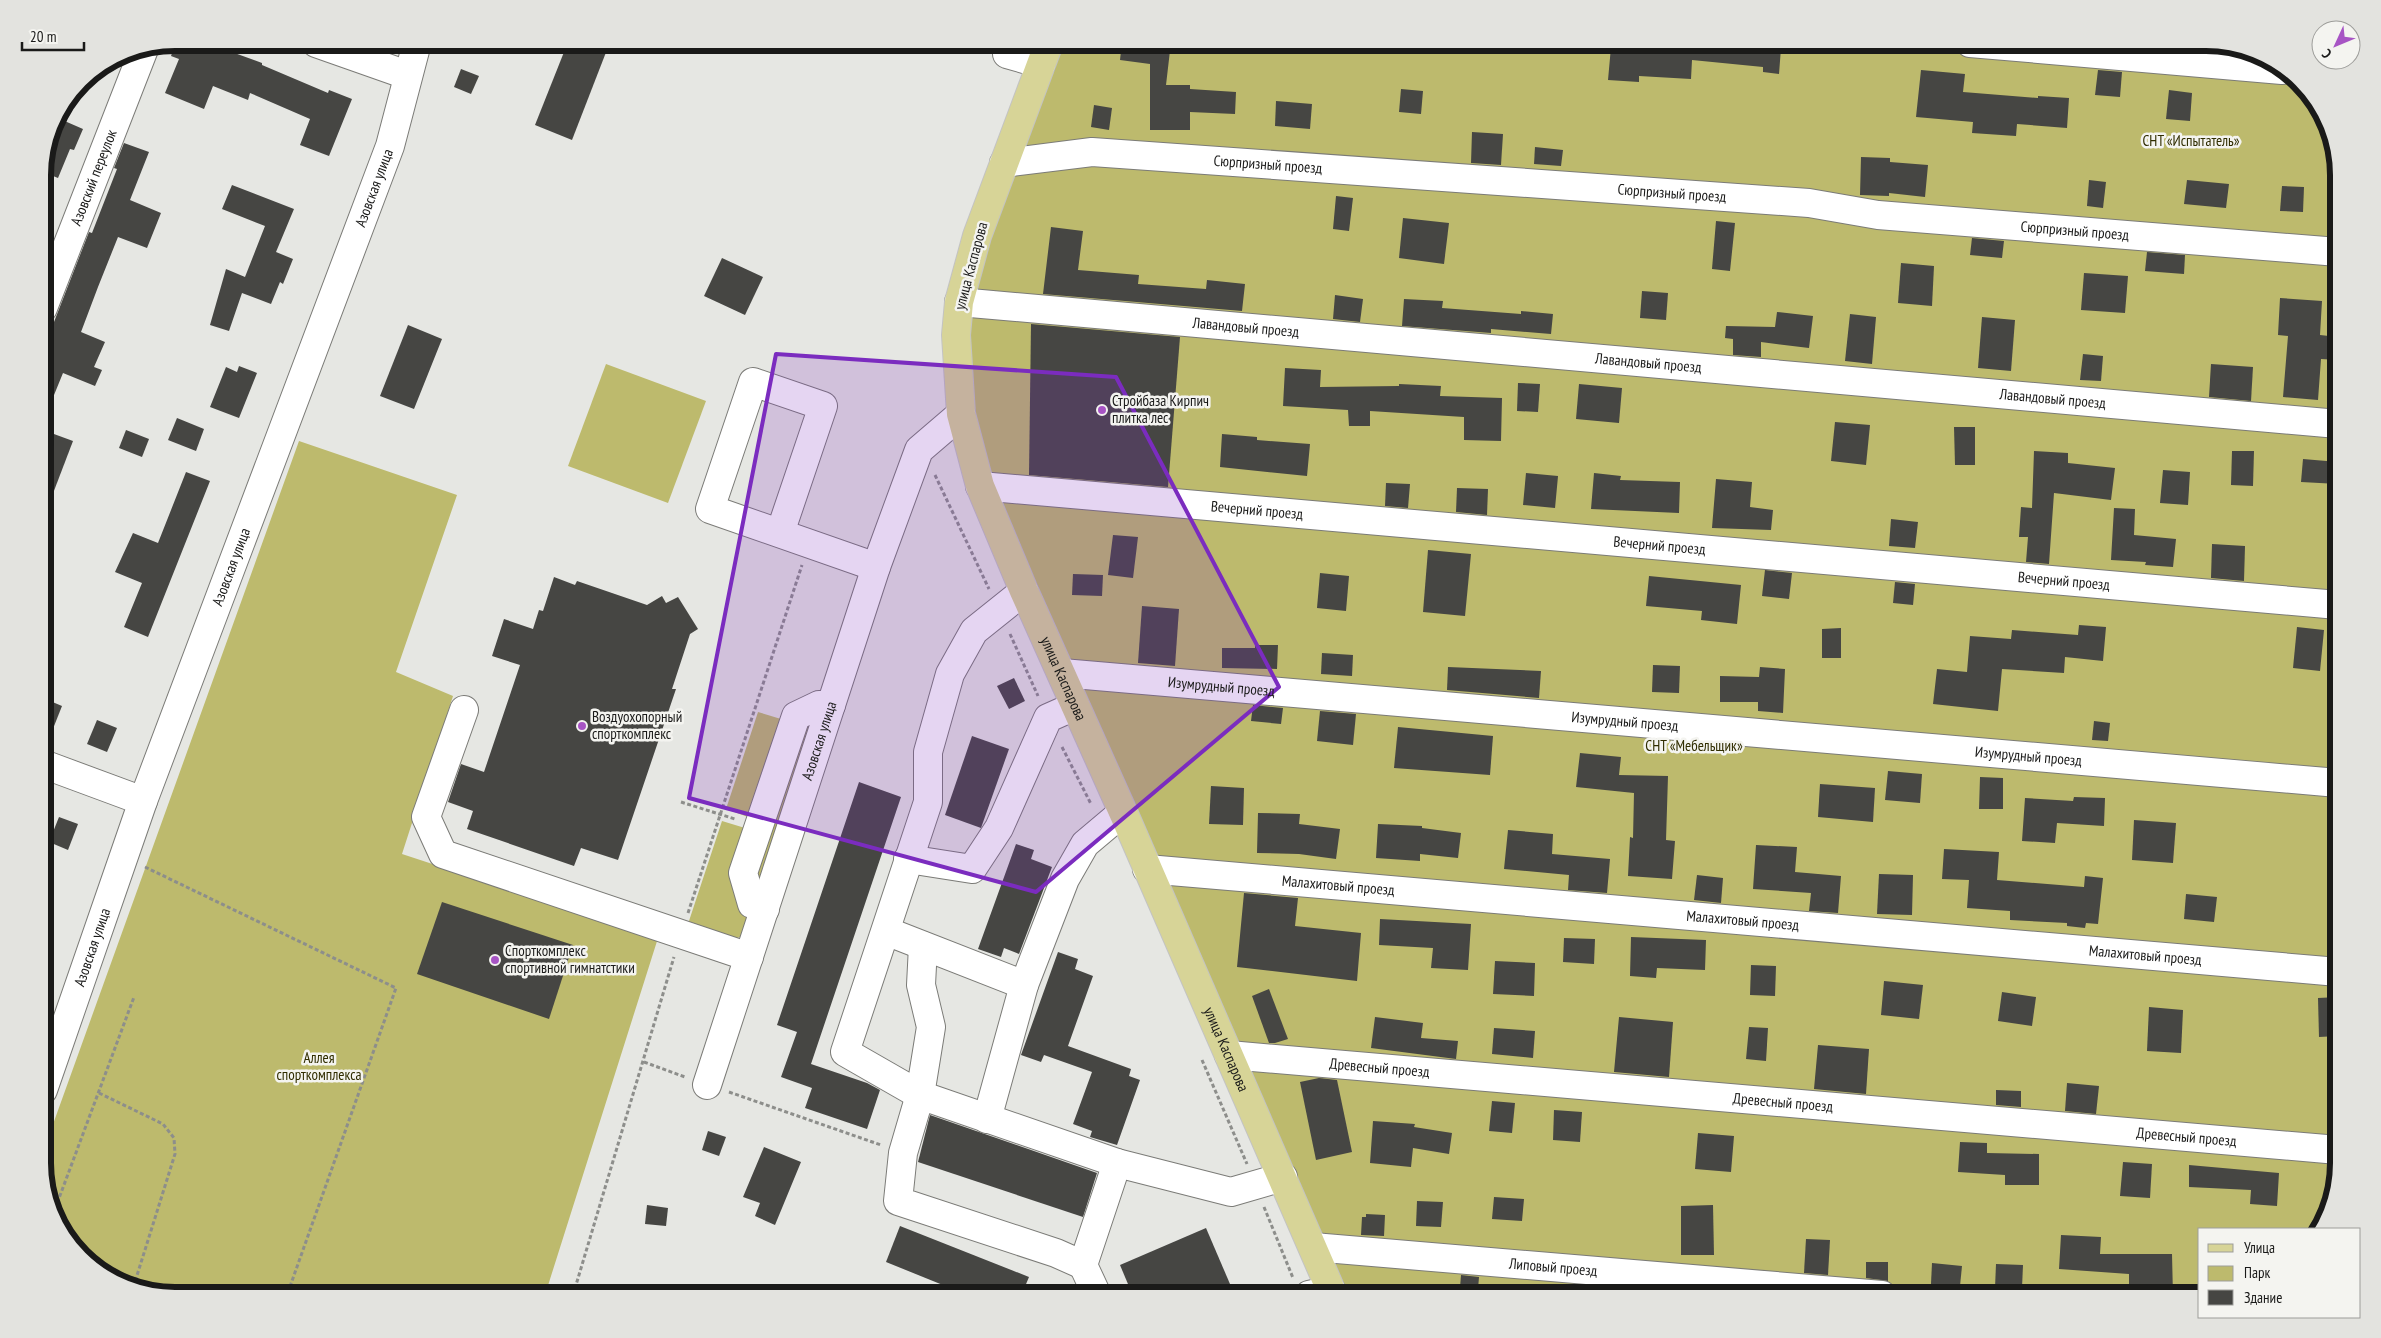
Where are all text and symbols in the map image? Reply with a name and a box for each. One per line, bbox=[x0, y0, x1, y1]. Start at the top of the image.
scale bar bbox=[22, 20, 85, 52]
north arrow bbox=[2311, 20, 2361, 70]
text: 20 m bbox=[30, 27, 56, 46]
text: С bbox=[2318, 45, 2335, 63]
street label: Азовский переулок bbox=[66, 126, 121, 228]
park label: СНТ «Испытатель» bbox=[2142, 131, 2240, 150]
street label: Азовская улица bbox=[350, 146, 397, 229]
street label: Сюрпризный проезд bbox=[1213, 151, 1323, 177]
street label: Сюрпризный проезд bbox=[1617, 179, 1727, 206]
street label: Сюрпризный проезд bbox=[2020, 216, 2130, 244]
street label: улица Каспарова bbox=[950, 220, 991, 312]
street label: Лавандовый проезд bbox=[1191, 313, 1300, 341]
street label: Лавандовый проезд bbox=[1593, 348, 1703, 377]
street label: Лавандовый проезд bbox=[1998, 384, 2107, 412]
place label: Стройбаза Кирпич плитка лес bbox=[1112, 391, 1209, 427]
marker: Стройбаза Кирпич плитка лес bbox=[1096, 404, 1108, 416]
street label: Вечерний проезд bbox=[1210, 496, 1304, 523]
street label: Азовская улица bbox=[207, 525, 254, 608]
street label: Вечерний проезд bbox=[1613, 532, 1707, 559]
street label: Вечерний проезд bbox=[2017, 567, 2111, 594]
street label: улица Каспарова bbox=[1037, 633, 1091, 723]
street label: Изумрудный проезд bbox=[1167, 672, 1276, 700]
street label: Азовская улица bbox=[797, 699, 841, 783]
place label: Воздуохопорный спорткомплекс bbox=[592, 707, 682, 743]
street label: Изумрудный проезд bbox=[1571, 707, 1680, 735]
marker: Воздуохопорный спорткомплекс bbox=[576, 720, 588, 732]
park label: СНТ «Мебельщик» bbox=[1645, 736, 1743, 755]
street label: Изумрудный проезд bbox=[1974, 742, 2083, 770]
street label: Малахитовый проезд bbox=[1281, 871, 1396, 899]
street label: Азовская улица bbox=[70, 905, 114, 989]
street label: Малахитовый проезд bbox=[1686, 906, 1800, 934]
place label: Спорткомплекс спортивной гимнатстики bbox=[505, 941, 635, 977]
street label: Малахитовый проезд bbox=[2088, 941, 2203, 969]
marker: Спорткомплекс спортивной гимнатстики bbox=[489, 954, 501, 966]
street label: улица Каспарова bbox=[1200, 1004, 1253, 1094]
park label: Аллея спорткомплекса bbox=[276, 1048, 362, 1084]
street label: Древесный проезд bbox=[1329, 1054, 1431, 1081]
street label: Древесный проезд bbox=[1732, 1088, 1834, 1116]
street label: Древесный проезд bbox=[2136, 1123, 2238, 1150]
legend bbox=[2198, 1228, 2361, 1318]
text: Улица bbox=[2244, 1238, 2275, 1257]
street label: Липовый проезд bbox=[1507, 1253, 1598, 1280]
text: Парк bbox=[2244, 1263, 2270, 1282]
text: Здание bbox=[2244, 1288, 2282, 1307]

